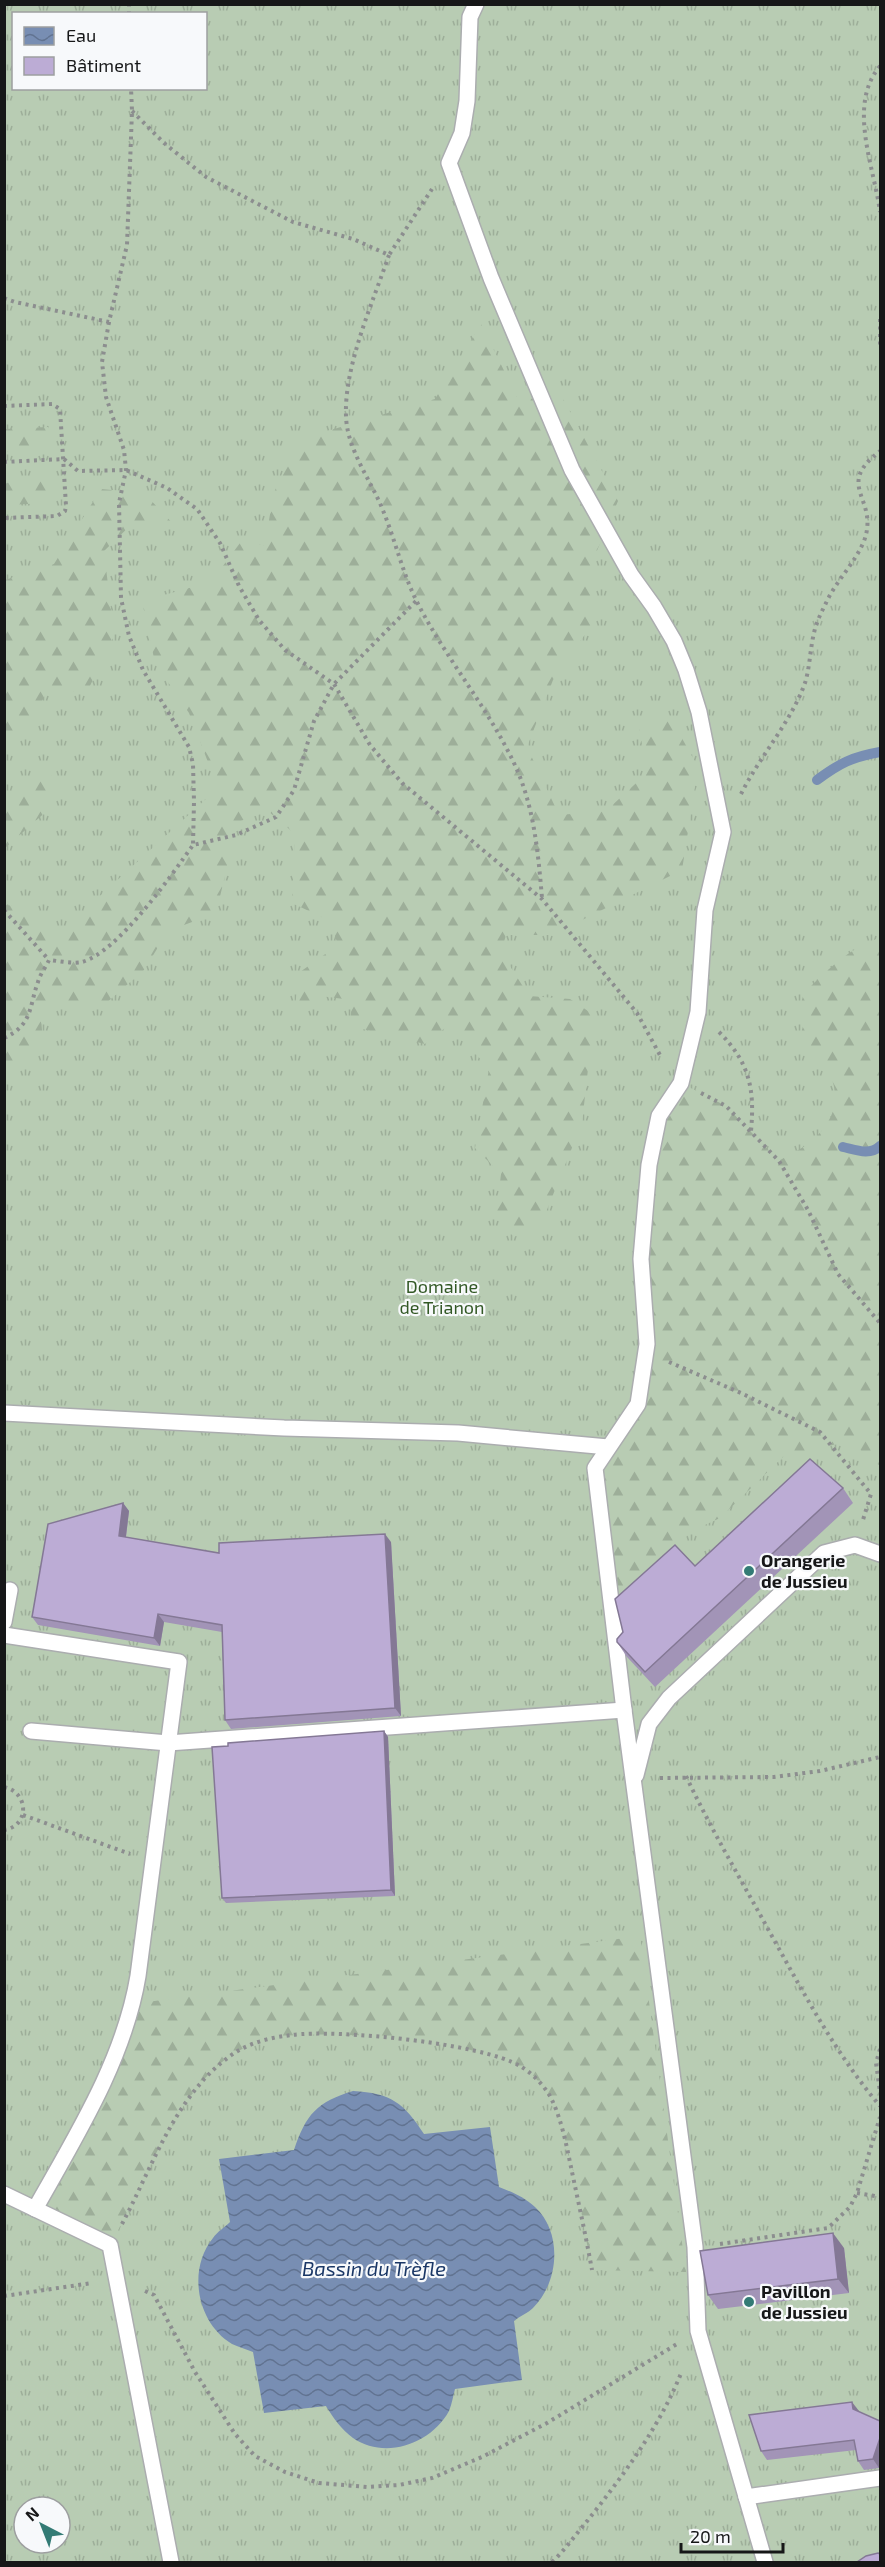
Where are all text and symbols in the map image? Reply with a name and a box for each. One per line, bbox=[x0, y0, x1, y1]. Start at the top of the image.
legend bbox=[12, 12, 207, 90]
text: Eau bbox=[66, 24, 96, 46]
text: Bâtiment bbox=[66, 54, 141, 76]
park label: Domaine de Trianon bbox=[399, 1275, 485, 1318]
place label: Orangerie de Jussieu bbox=[761, 1549, 848, 1592]
marker: Orangerie de Jussieu bbox=[742, 1564, 756, 1578]
water label: Bassin du Trèfle bbox=[302, 2256, 446, 2280]
place label: Pavillon de Jussieu bbox=[761, 2280, 848, 2323]
marker: Pavillon de Jussieu bbox=[742, 2295, 756, 2309]
north arrow bbox=[12, 2495, 72, 2555]
text: N bbox=[21, 2503, 42, 2524]
scale bar bbox=[681, 2516, 783, 2554]
text: 20 m bbox=[690, 2525, 731, 2547]

